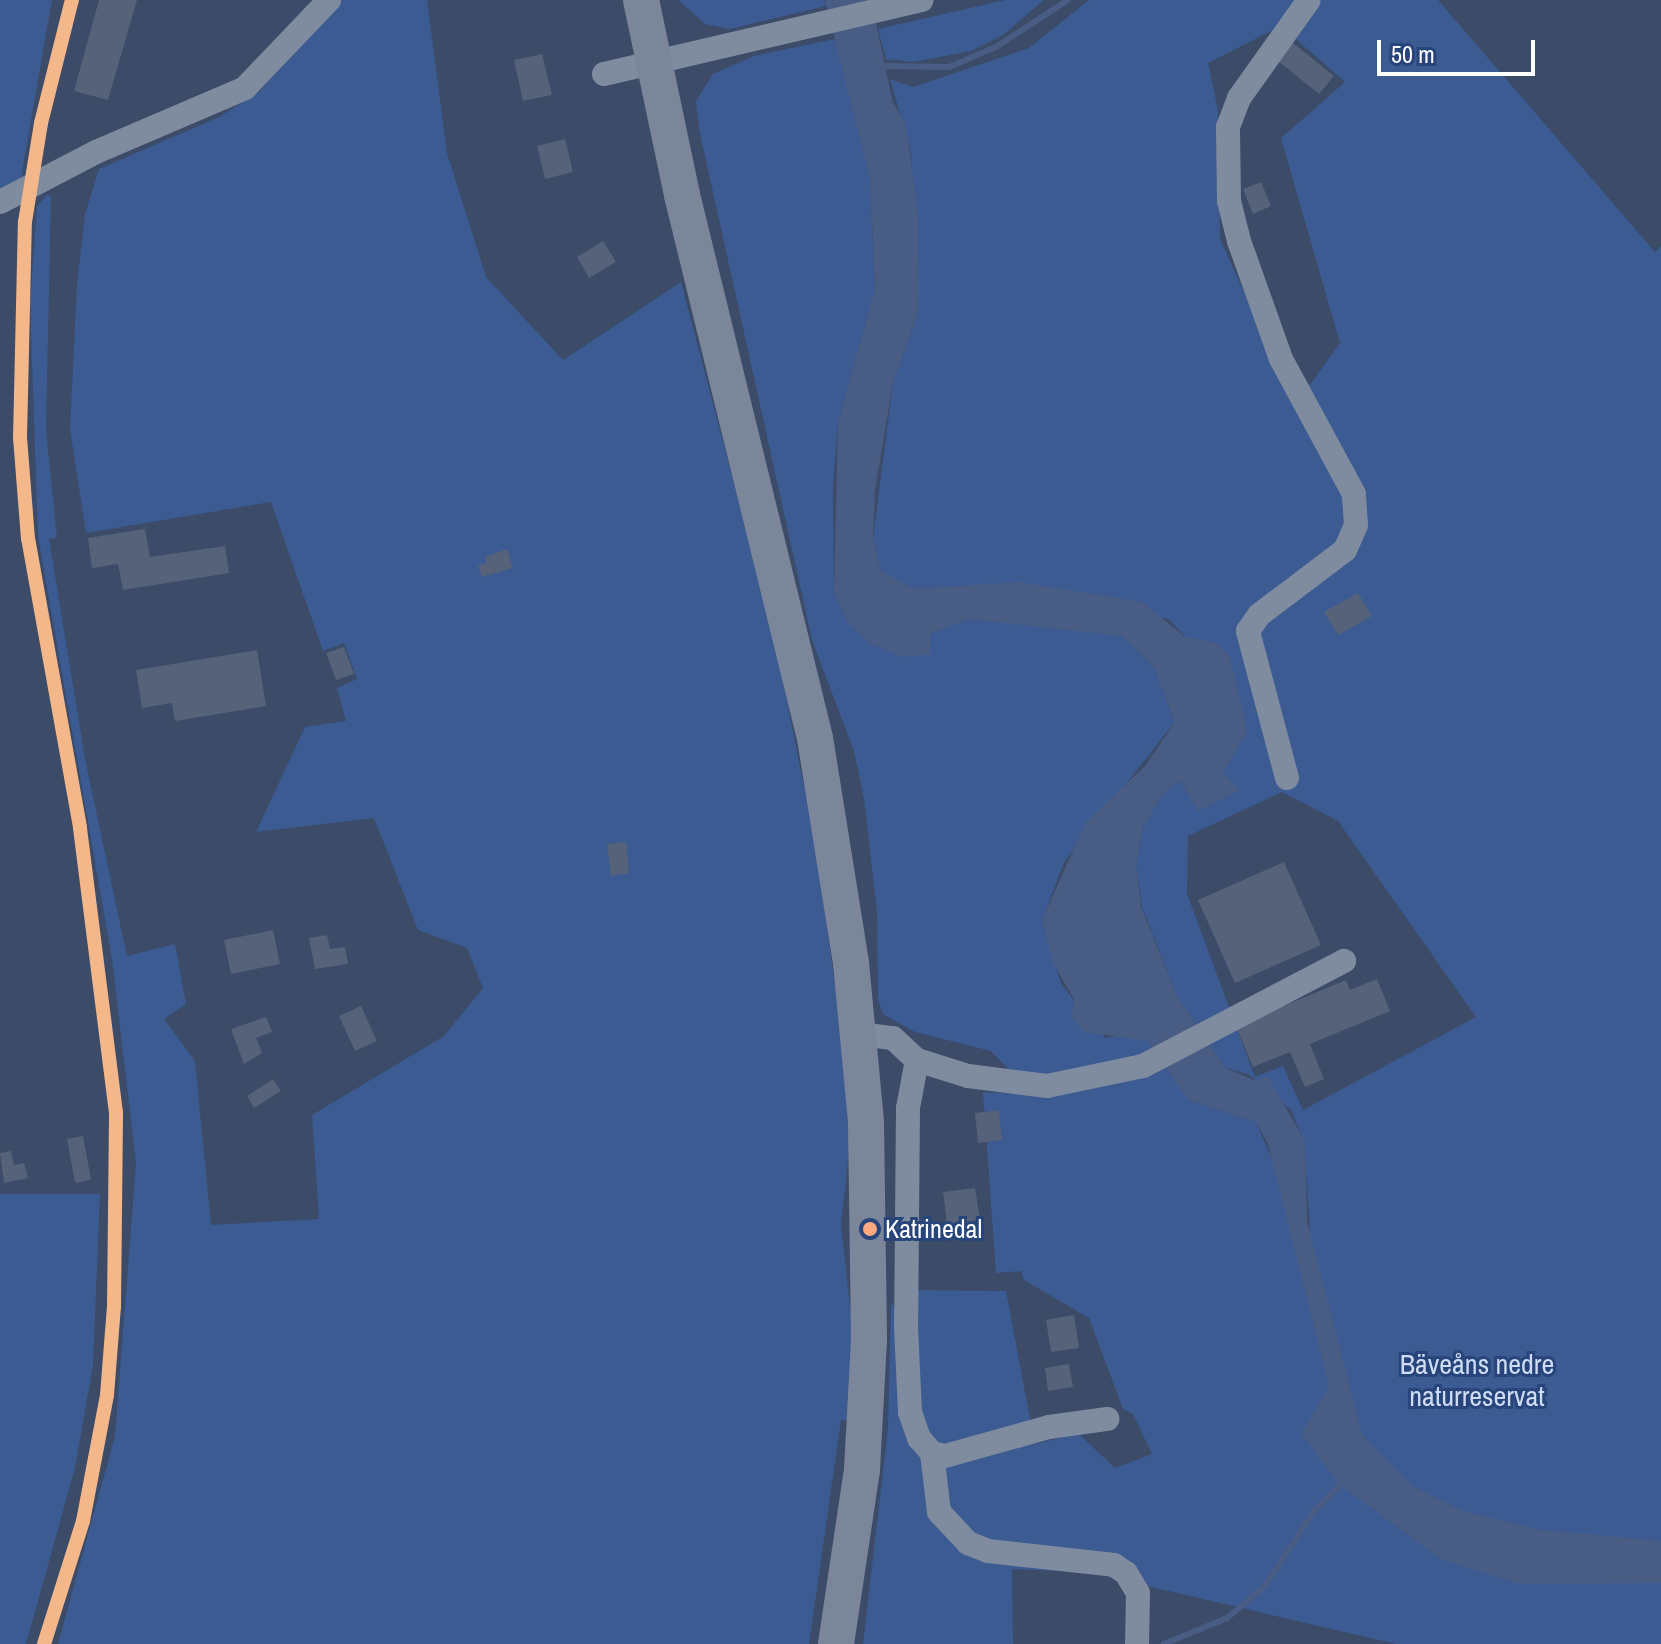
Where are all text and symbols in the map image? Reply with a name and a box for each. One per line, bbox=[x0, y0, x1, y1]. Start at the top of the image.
scale bar bbox=[1381, 24, 1539, 74]
text: 50 m bbox=[1391, 38, 1435, 70]
place label: Katrinedal bbox=[885, 1213, 982, 1245]
marker: Katrinedal bbox=[862, 1221, 878, 1237]
park label: Bäveåns nedre naturreservat bbox=[1400, 1347, 1554, 1413]

